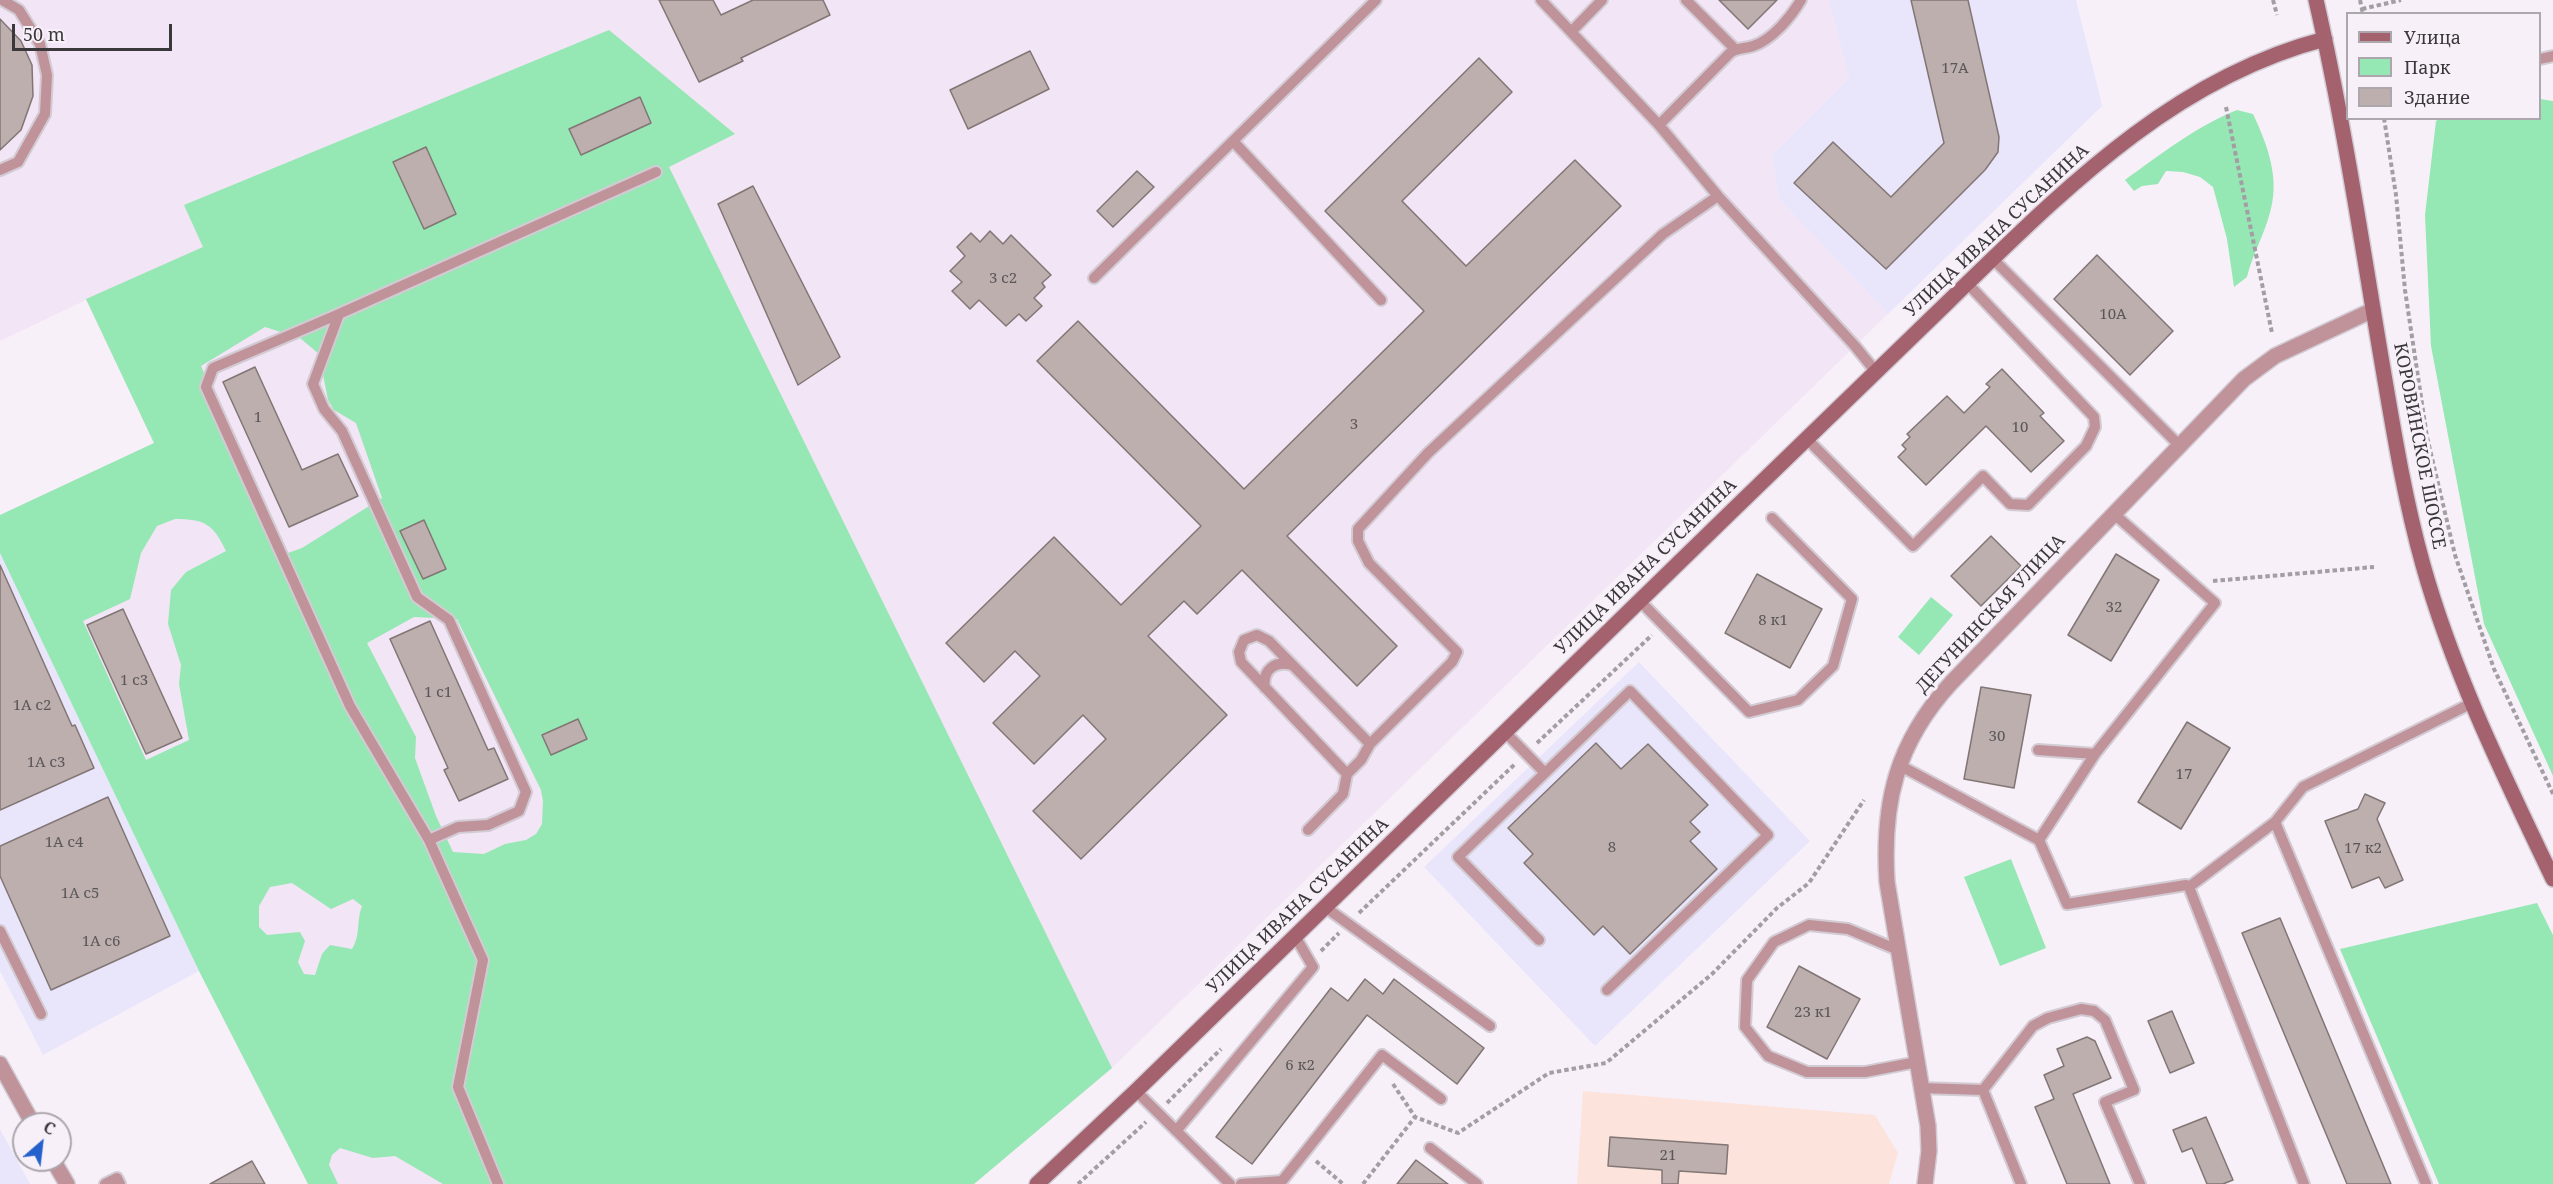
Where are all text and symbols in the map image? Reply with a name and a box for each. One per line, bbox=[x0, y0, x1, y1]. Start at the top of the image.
scale bar bbox=[15, 12, 176, 50]
legend bbox=[2346, 12, 2541, 120]
text: 50 m bbox=[23, 22, 65, 46]
text: Улица bbox=[2404, 25, 2461, 49]
text: Парк bbox=[2404, 55, 2451, 79]
house number: 17А bbox=[1941, 60, 1969, 78]
text: Здание bbox=[2404, 85, 2470, 109]
street label: УЛИЦА ИВАНА СУСАНИНА bbox=[1900, 140, 2094, 322]
house number: 3 с2 bbox=[989, 270, 1017, 288]
house number: 10А bbox=[2099, 306, 2127, 324]
street label: КОРОВИНСКОЕ ШОССЕ bbox=[2388, 341, 2450, 551]
house number: 1 bbox=[254, 409, 262, 427]
house number: 3 bbox=[1350, 416, 1358, 434]
house number: 10 bbox=[2012, 419, 2028, 437]
street label: УЛИЦА ИВАНА СУСАНИНА bbox=[1551, 474, 1741, 660]
street label: ДЕГУНИНСКАЯ УЛИЦА bbox=[1912, 530, 2070, 698]
house number: 32 bbox=[2106, 599, 2122, 617]
house number: 8 к1 bbox=[1758, 612, 1788, 630]
house number: 1 с3 bbox=[120, 672, 148, 690]
house number: 1 с1 bbox=[424, 684, 452, 702]
house number: 1A с2 bbox=[13, 697, 51, 715]
house number: 30 bbox=[1989, 728, 2005, 746]
house number: 1A с3 bbox=[27, 754, 65, 772]
house number: 17 bbox=[2176, 766, 2192, 784]
street label: УЛИЦА ИВАНА СУСАНИНА bbox=[1203, 813, 1393, 999]
house number: 1А с4 bbox=[45, 834, 83, 852]
house number: 8 bbox=[1608, 839, 1616, 857]
house number: 17 к2 bbox=[2344, 840, 2382, 858]
house number: 1A с5 bbox=[61, 885, 99, 903]
house number: 1A с6 bbox=[82, 933, 120, 951]
house number: 23 к1 bbox=[1794, 1004, 1832, 1022]
house number: 6 к2 bbox=[1285, 1057, 1315, 1075]
north arrow bbox=[12, 1112, 72, 1172]
text: С bbox=[40, 1116, 59, 1140]
house number: 21 bbox=[1660, 1147, 1676, 1165]

